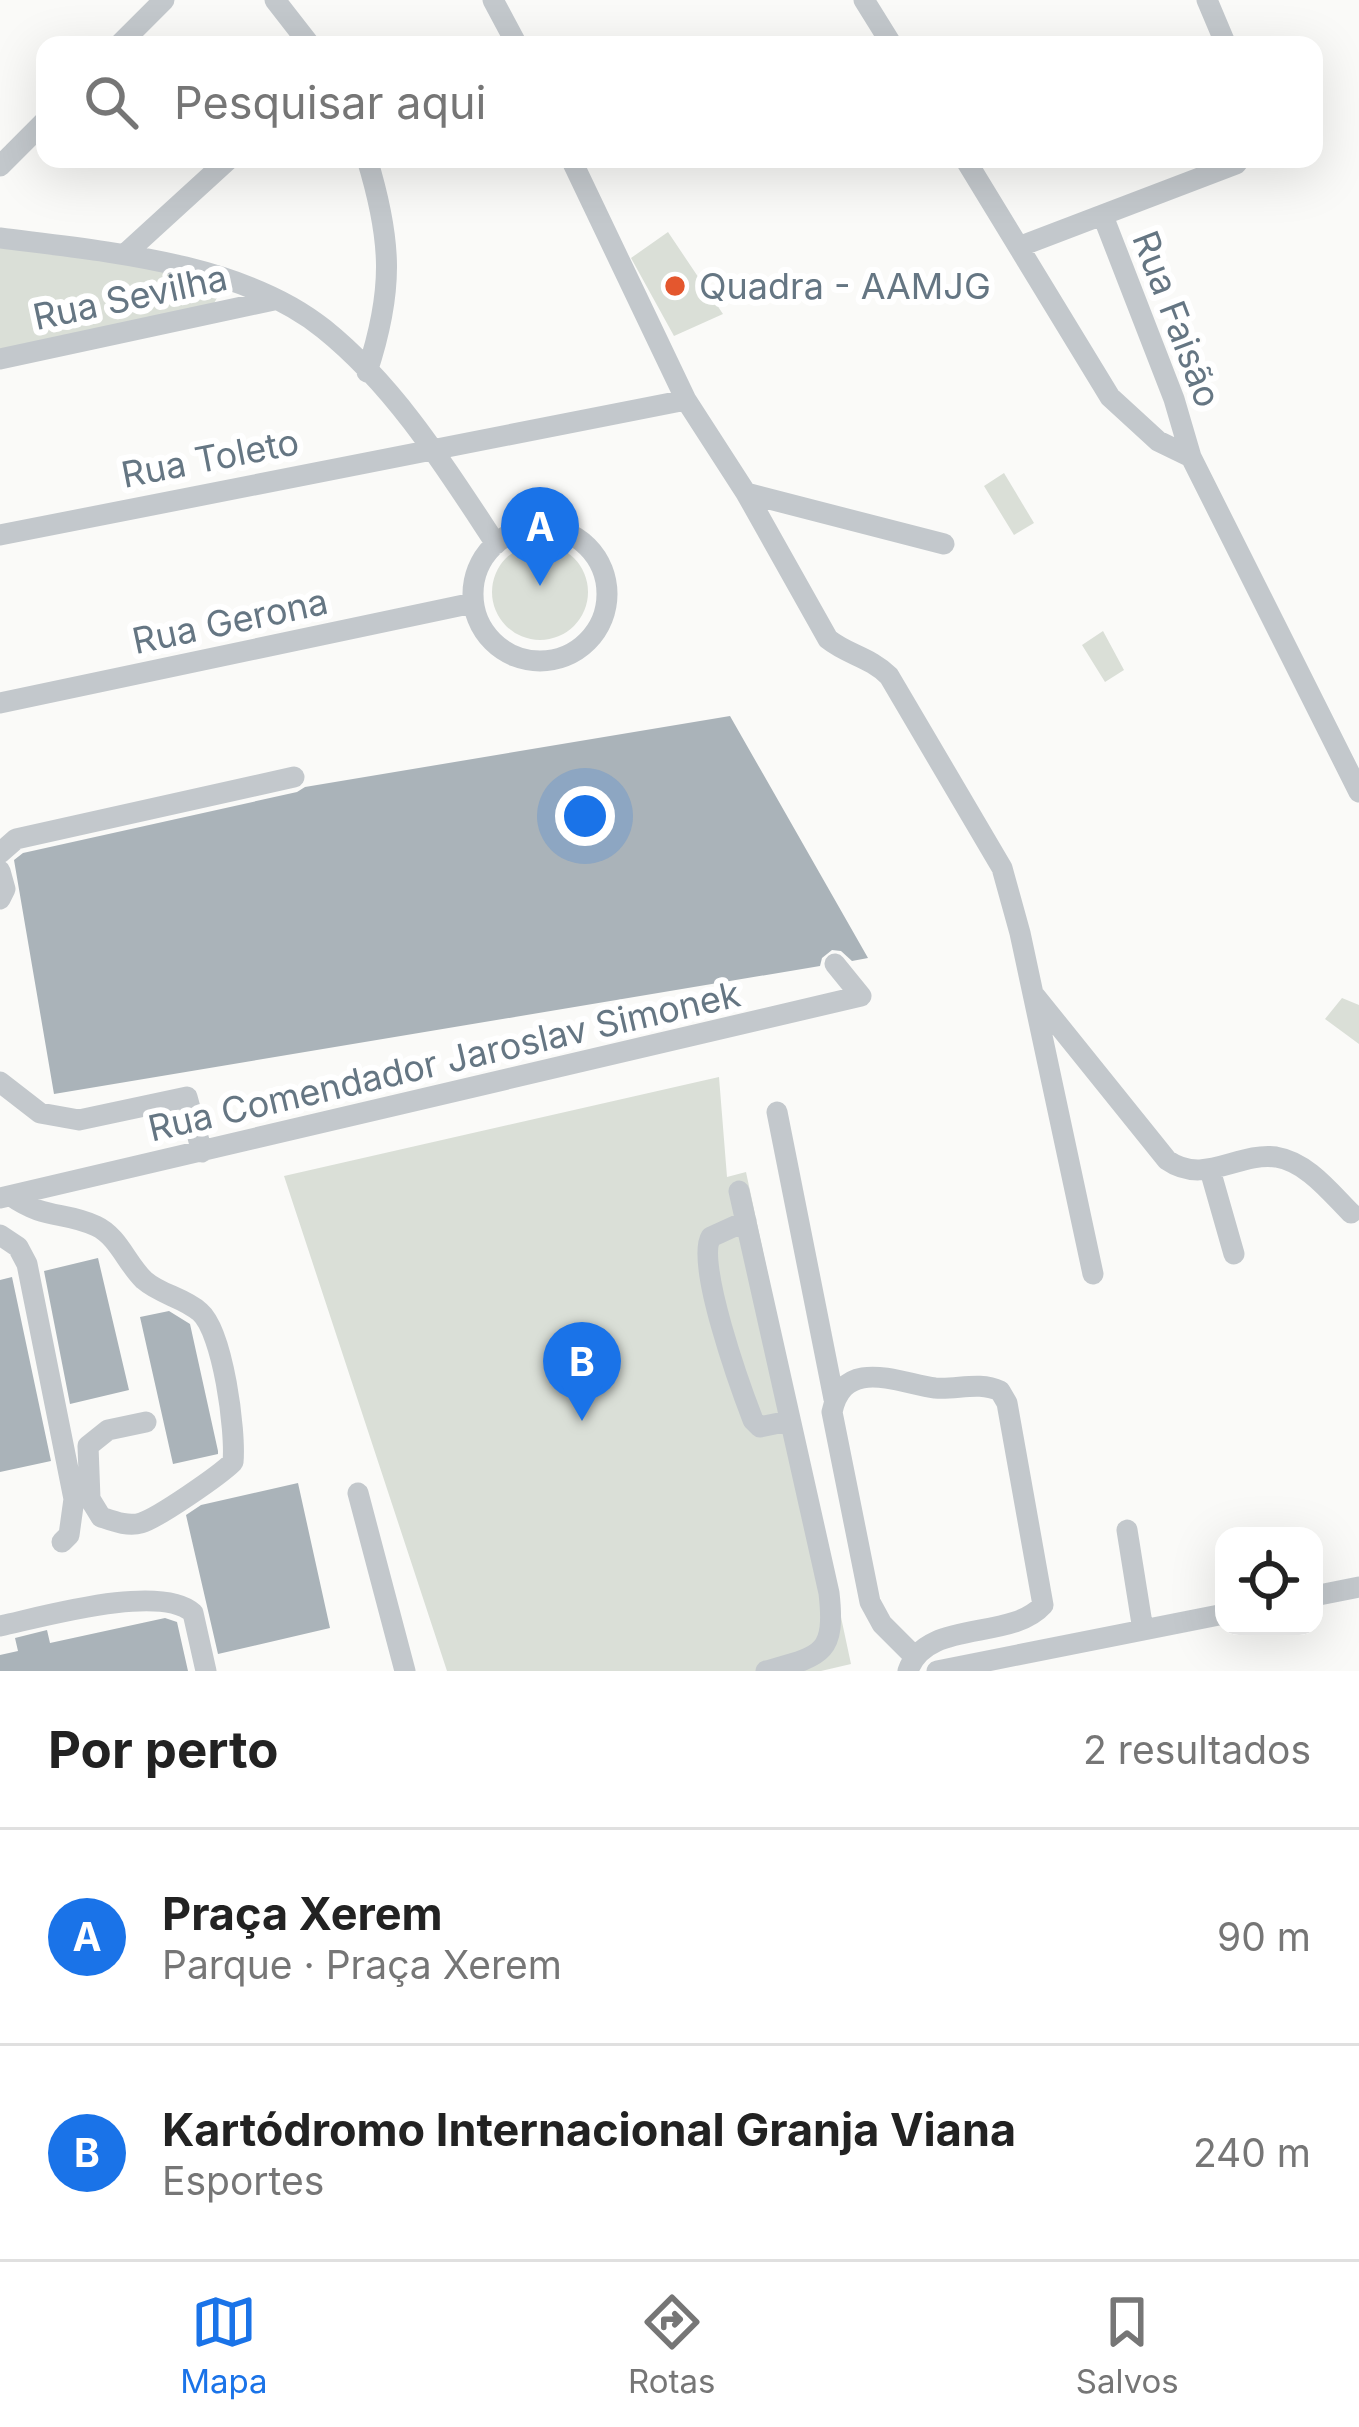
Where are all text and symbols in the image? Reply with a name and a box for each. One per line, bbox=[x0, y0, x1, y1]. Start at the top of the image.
search box bbox=[36, 36, 1323, 168]
icon: search bbox=[78, 69, 144, 135]
text: Pesquisar aqui bbox=[174, 75, 487, 130]
street label: Rua Faisão bbox=[1123, 225, 1231, 413]
street label: Rua Sevilha bbox=[29, 255, 231, 339]
place label: Quadra - AAMJG bbox=[699, 264, 991, 308]
marker: Quadra - AAMJG bbox=[662, 273, 688, 299]
street label: Rua Toleto bbox=[118, 419, 302, 497]
pin: A bbox=[501, 487, 579, 586]
street label: Rua Gerona bbox=[128, 579, 332, 663]
your location bbox=[555, 786, 615, 846]
street label: Rua Comendador Jaroslav Simonek bbox=[144, 971, 744, 1151]
pin: B bbox=[543, 1322, 621, 1421]
map controls bbox=[1215, 1527, 1323, 1635]
button: locate bbox=[1215, 1527, 1323, 1635]
text: Por perto bbox=[48, 1719, 279, 1780]
text: 2 resultados bbox=[1083, 1726, 1311, 1773]
text: Praça Xerem bbox=[162, 1886, 443, 1941]
text: A bbox=[72, 1913, 102, 1960]
text: 90 m bbox=[1217, 1913, 1311, 1960]
text: Parque · Praça Xerem bbox=[162, 1941, 562, 1988]
text: Kartódromo Internacional Granja Viana bbox=[162, 2102, 1016, 2157]
text: B bbox=[74, 2129, 100, 2176]
text: 240 m bbox=[1193, 2129, 1311, 2176]
text: Esportes bbox=[162, 2157, 324, 2204]
tab: Mapa bbox=[180, 2289, 268, 2401]
tab: Rotas bbox=[628, 2289, 715, 2401]
tab: Salvos bbox=[1076, 2289, 1179, 2401]

